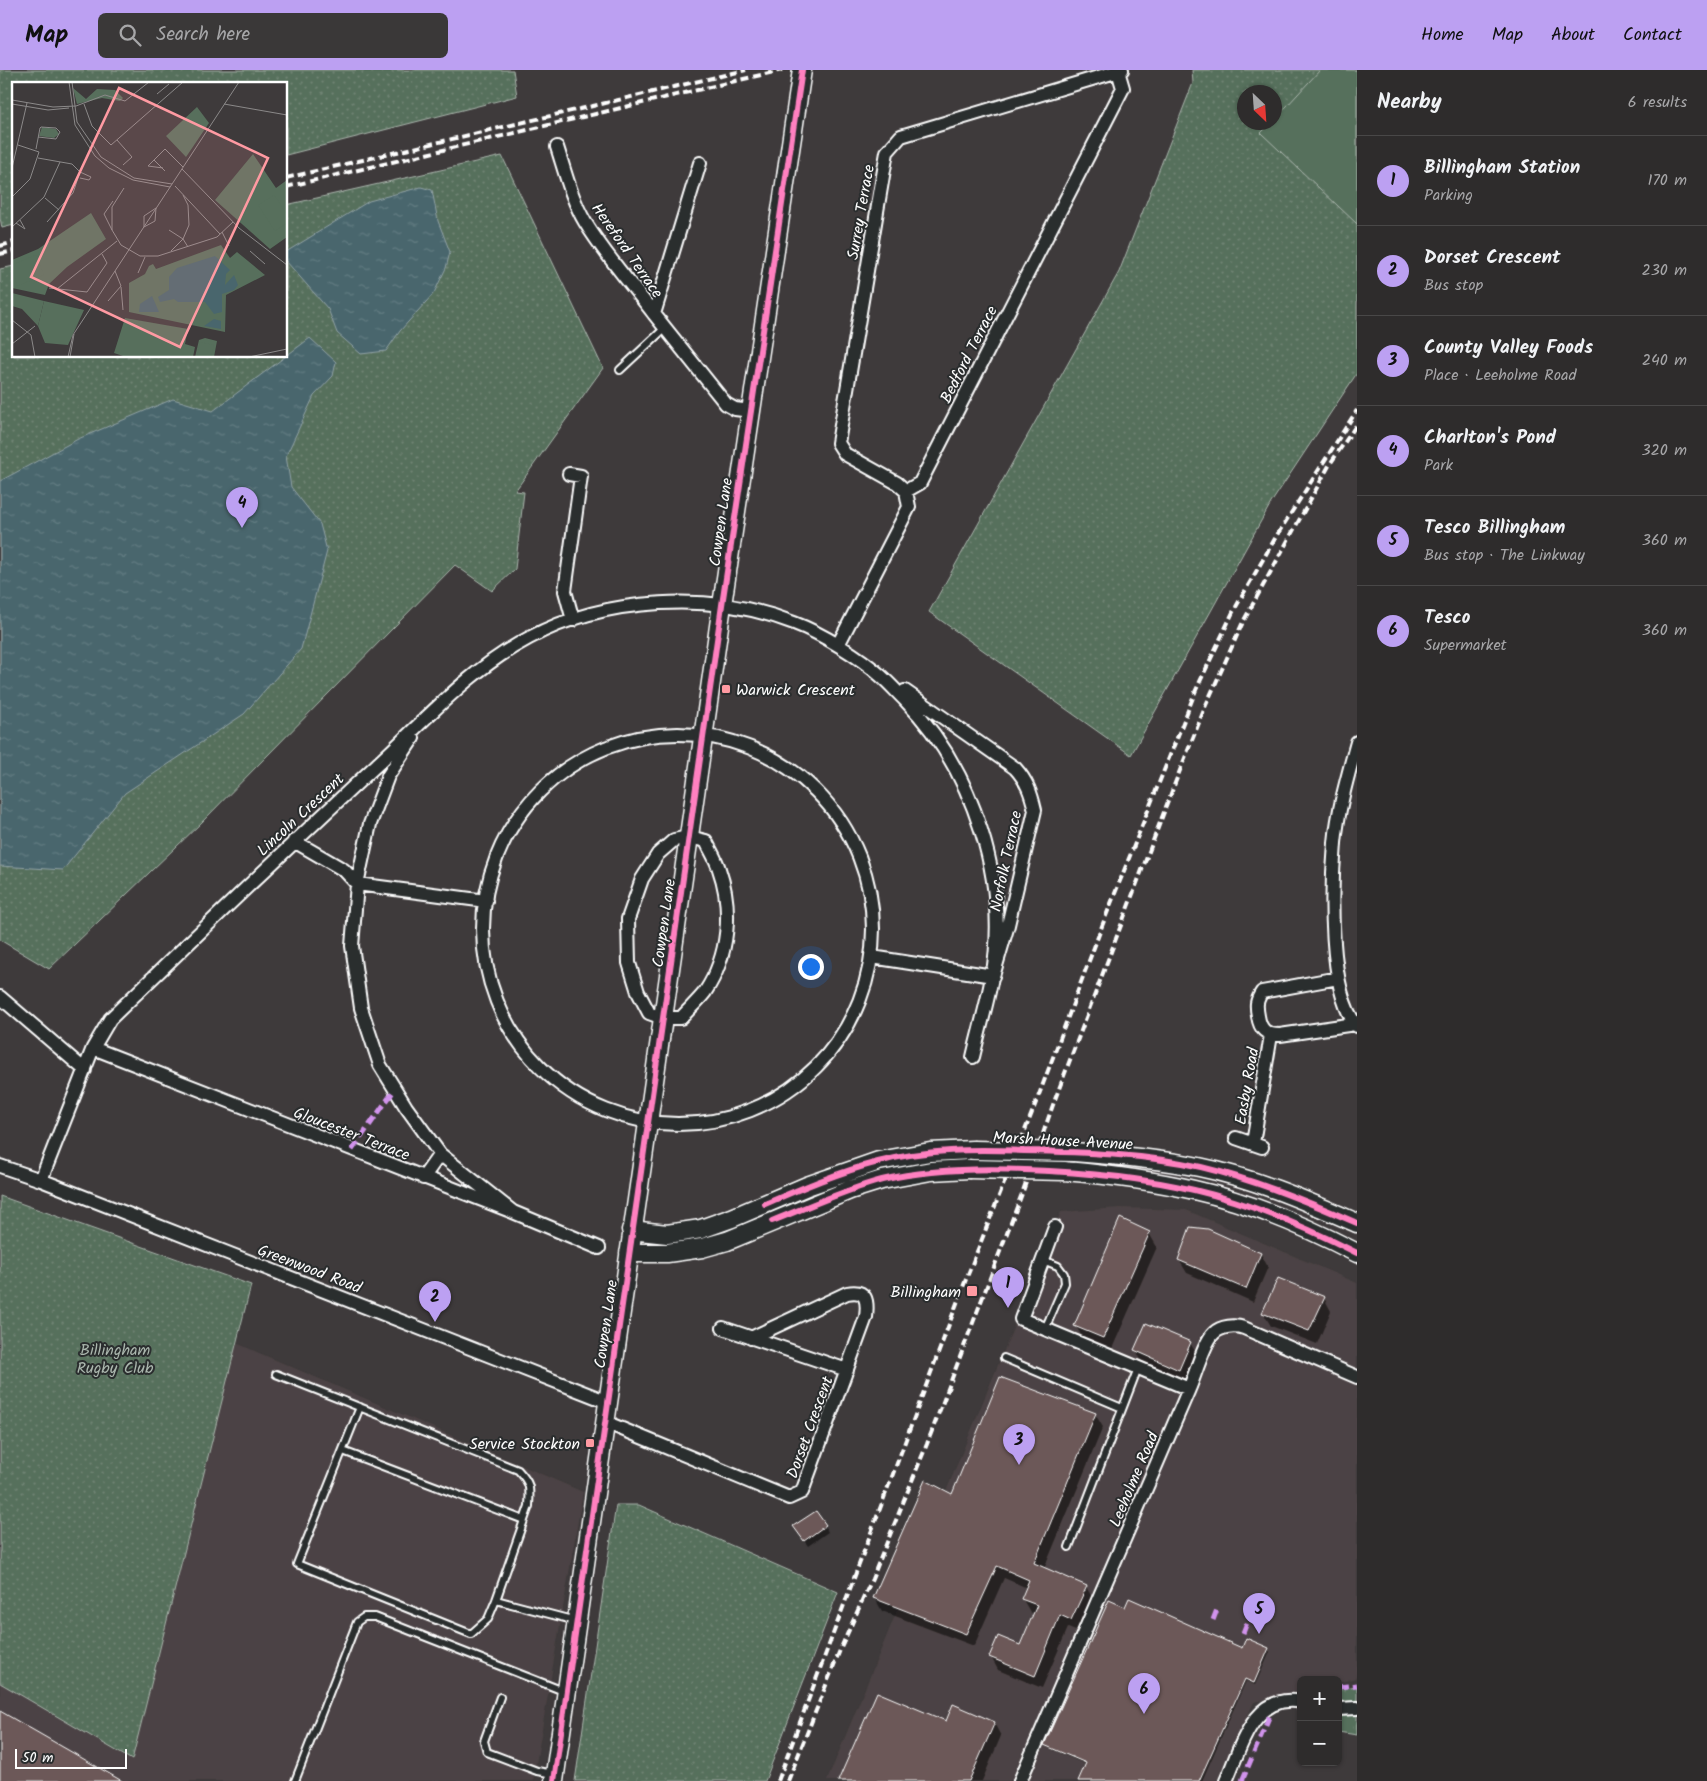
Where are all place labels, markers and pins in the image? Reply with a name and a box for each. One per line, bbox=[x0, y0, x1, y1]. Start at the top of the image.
pin: 4 bbox=[226, 487, 258, 528]
place label: Warwick Crescent bbox=[736, 678, 856, 703]
marker: Warwick Crescent bbox=[720, 683, 732, 695]
pin: 1 bbox=[992, 1267, 1024, 1308]
place label: Billingham bbox=[890, 1280, 961, 1305]
pin: 2 bbox=[419, 1281, 451, 1322]
marker: Billingham bbox=[965, 1284, 979, 1298]
pin: 3 bbox=[1003, 1424, 1035, 1465]
place label: Service Stockton bbox=[469, 1432, 580, 1457]
marker: Service Stockton bbox=[584, 1437, 596, 1449]
pin: 5 bbox=[1243, 1593, 1275, 1634]
pin: 6 bbox=[1128, 1673, 1160, 1714]

